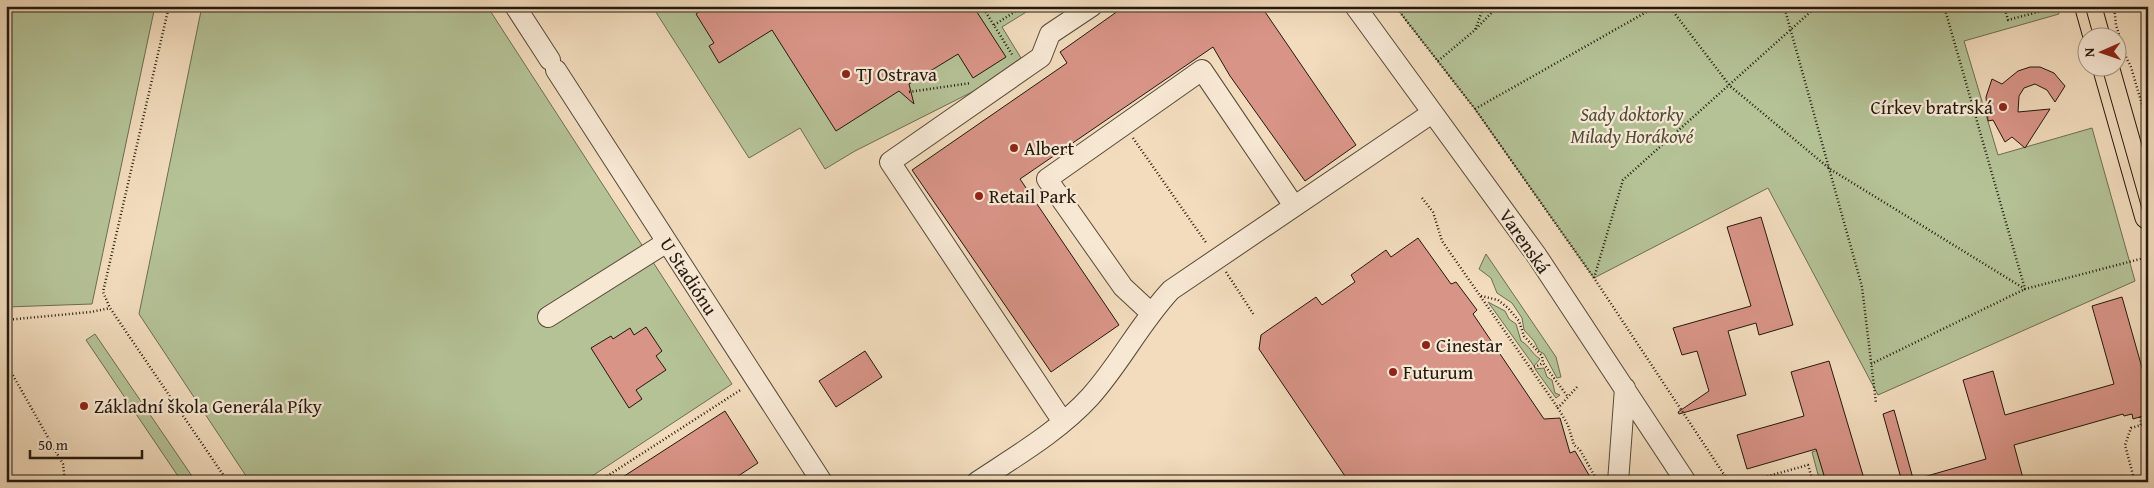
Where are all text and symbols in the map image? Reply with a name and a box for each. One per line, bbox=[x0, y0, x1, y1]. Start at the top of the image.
north arrow bbox=[2076, 28, 2126, 78]
text: N bbox=[2079, 47, 2099, 57]
place label: TJ Ostrava bbox=[856, 60, 937, 88]
marker: TJ Ostrava bbox=[840, 68, 852, 80]
place label: Církev bratrská bbox=[1871, 93, 1993, 121]
park label: Sady doktorky Milady Horákové bbox=[1571, 100, 1695, 150]
marker: Církev bratrská bbox=[1997, 101, 2009, 113]
place label: Albert bbox=[1024, 134, 1074, 162]
marker: Albert bbox=[1008, 142, 1020, 154]
place label: Retail Park bbox=[989, 182, 1076, 210]
marker: Retail Park bbox=[973, 190, 985, 202]
street label: Varenská bbox=[1492, 203, 1558, 279]
street label: U Stadiónu bbox=[653, 232, 725, 321]
place label: Cinestar bbox=[1436, 331, 1502, 359]
marker: Cinestar bbox=[1420, 339, 1432, 351]
place label: Futurum bbox=[1403, 358, 1474, 386]
marker: Futurum bbox=[1387, 366, 1399, 378]
place label: Základní škola Generála Píky bbox=[94, 392, 323, 420]
marker: Základní škola Generála Píky bbox=[78, 400, 90, 412]
scale bar bbox=[30, 428, 142, 460]
text: 50 m bbox=[38, 434, 69, 455]

